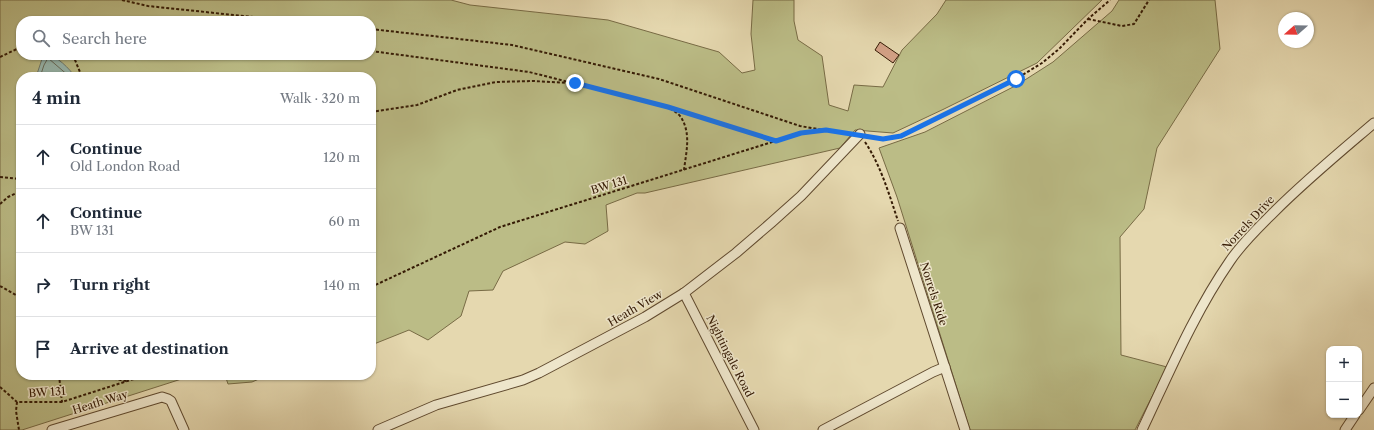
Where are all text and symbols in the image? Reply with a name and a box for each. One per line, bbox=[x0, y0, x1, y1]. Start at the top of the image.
north arrow bbox=[1278, 12, 1314, 48]
search box bbox=[16, 16, 376, 60]
icon: search bbox=[30, 27, 52, 49]
text: Search here bbox=[62, 29, 147, 48]
route start bbox=[1007, 70, 1025, 88]
route end bbox=[566, 74, 584, 92]
text: 4 min bbox=[32, 88, 81, 108]
text: Walk · 320 m bbox=[280, 90, 360, 106]
text: Continue bbox=[70, 139, 142, 158]
icon: ahead bbox=[32, 146, 54, 168]
text: 120 m bbox=[323, 149, 360, 165]
text: Old London Road bbox=[70, 158, 180, 174]
street label: BW 131 bbox=[589, 173, 629, 197]
street label: Norrels Drive bbox=[1219, 192, 1277, 254]
text: Continue bbox=[70, 203, 142, 222]
icon: ahead bbox=[32, 210, 54, 232]
text: 60 m bbox=[329, 213, 360, 229]
text: BW 131 bbox=[70, 222, 114, 238]
street label: Norrels Ride bbox=[917, 260, 951, 328]
icon: right bbox=[32, 274, 54, 296]
text: Turn right bbox=[70, 275, 150, 294]
text: 140 m bbox=[323, 277, 360, 293]
street label: Heath View bbox=[605, 286, 666, 329]
street label: Nightingale Road bbox=[703, 313, 757, 400]
icon: arrive bbox=[32, 338, 54, 360]
text: Arrive at destination bbox=[70, 339, 229, 358]
map controls bbox=[1326, 346, 1362, 418]
button: + bbox=[1326, 346, 1362, 382]
button: − bbox=[1326, 382, 1362, 418]
street label: BW 131 bbox=[28, 384, 66, 400]
street label: Heath Way bbox=[71, 387, 130, 417]

